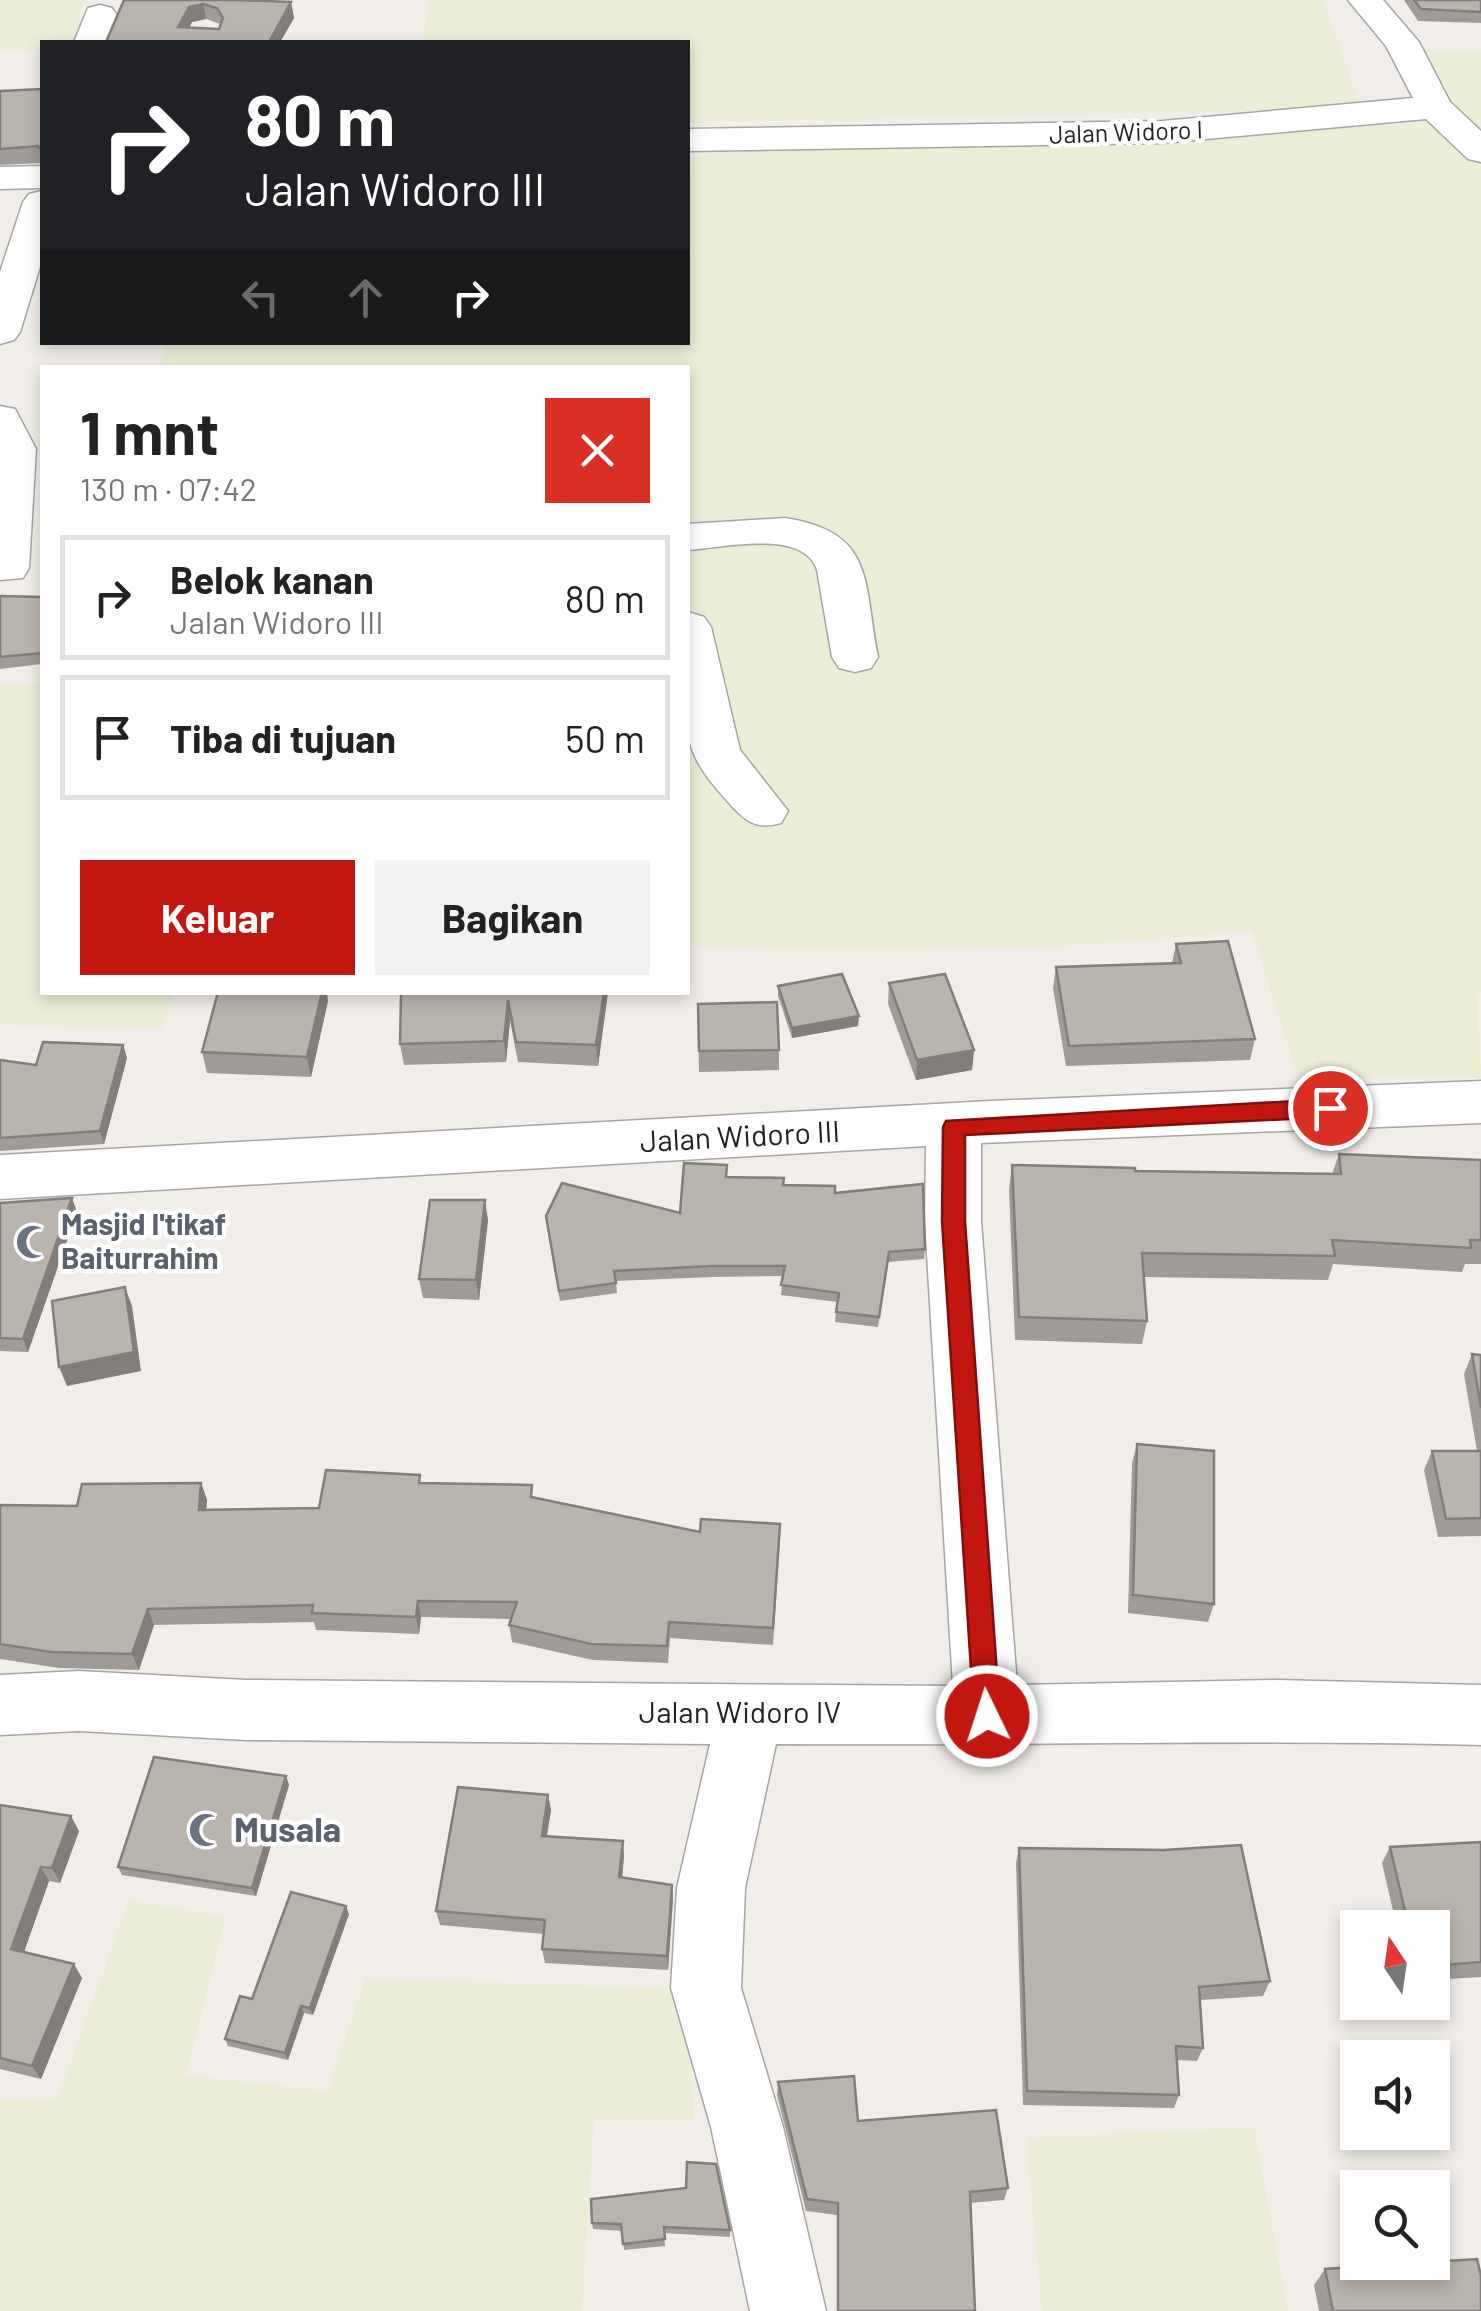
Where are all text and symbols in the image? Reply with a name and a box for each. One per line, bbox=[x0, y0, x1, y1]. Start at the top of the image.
text: 80 m bbox=[245, 76, 395, 160]
icon: right bbox=[80, 80, 210, 210]
street label: Jalan Widoro I bbox=[1049, 113, 1203, 149]
text: Jalan Widoro III bbox=[245, 161, 545, 215]
icon: left bbox=[233, 270, 288, 325]
icon: ahead bbox=[338, 270, 393, 325]
icon: right bbox=[443, 270, 498, 325]
text: 1 mnt bbox=[80, 395, 219, 467]
button: close bbox=[545, 398, 650, 503]
text: 130 m · 07:42 bbox=[80, 469, 257, 507]
text: Belok kanan bbox=[170, 556, 374, 602]
icon: right bbox=[85, 570, 140, 625]
text: 80 m bbox=[565, 575, 645, 621]
text: Jalan Widoro III bbox=[170, 602, 384, 640]
icon: arrive bbox=[85, 710, 140, 765]
text: Tiba di tujuan bbox=[170, 715, 396, 761]
text: 50 m bbox=[565, 715, 645, 761]
button: Keluar bbox=[80, 860, 355, 975]
button: Bagikan bbox=[375, 860, 650, 975]
pin bbox=[1288, 1066, 1373, 1151]
icon: arrive bbox=[1303, 1081, 1358, 1136]
street label: Jalan Widoro III bbox=[639, 1112, 841, 1158]
place label: Masjid I'tikaf Baiturrahim bbox=[61, 1205, 226, 1275]
mosque icon: Masjid I'tikaf Baiturrahim bbox=[14, 1223, 52, 1261]
position arrow bbox=[935, 1664, 1039, 1768]
street label: Jalan Widoro IV bbox=[639, 1693, 841, 1729]
place label: Musala bbox=[234, 1807, 341, 1849]
mosque icon: Musala bbox=[187, 1811, 225, 1849]
north arrow bbox=[1340, 1910, 1450, 2020]
map controls bbox=[1340, 1910, 1450, 2280]
button: sound bbox=[1340, 2040, 1450, 2150]
button: search bbox=[1340, 2170, 1450, 2280]

